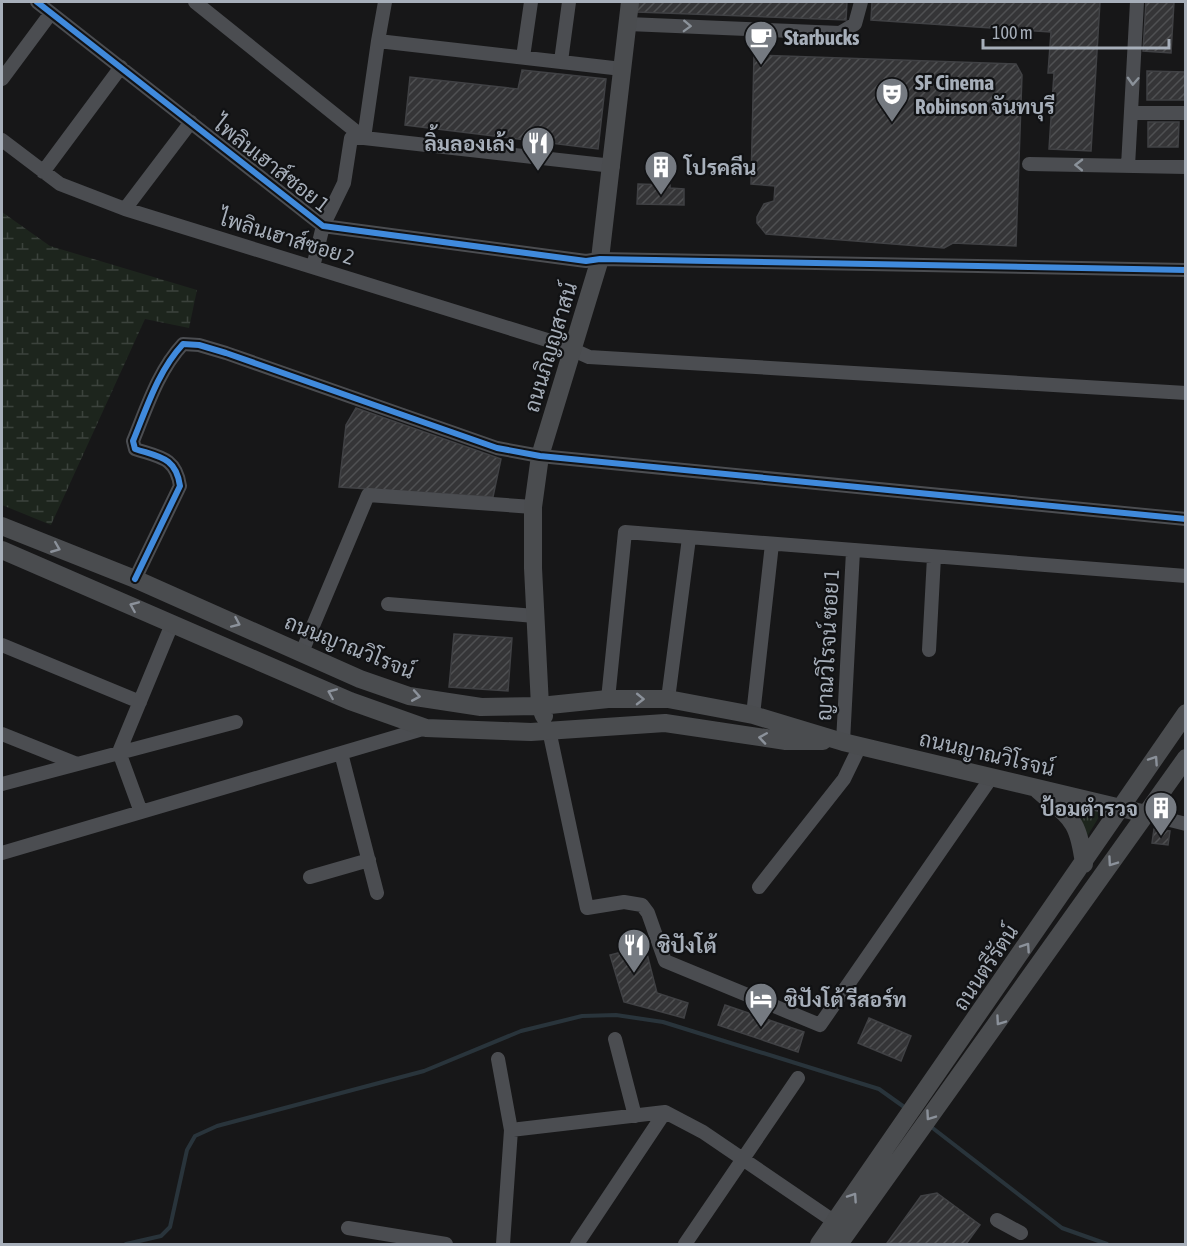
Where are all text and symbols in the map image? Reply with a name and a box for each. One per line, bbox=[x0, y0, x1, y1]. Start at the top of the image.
scale bar bbox=[983, 12, 1169, 50]
cafe icon: Starbucks bbox=[743, 19, 779, 66]
one-way arrow bbox=[682, 20, 691, 33]
text: 100 m bbox=[992, 22, 1033, 43]
place label: Starbucks bbox=[784, 25, 860, 49]
place label: SF Cinema Robinson จันทบุรี bbox=[915, 70, 1055, 122]
theatre icon: SF Cinema Robinson จันทบุรี bbox=[874, 76, 910, 123]
one-way arrow bbox=[1127, 76, 1140, 85]
street label: ไพลินเฮาส์ซอย 1 bbox=[208, 110, 335, 216]
place label: ลิ้มลองเล้ง bbox=[424, 124, 515, 155]
restaurant icon: ลิ้มลองเล้ง bbox=[520, 125, 556, 172]
building icon: โปรคลีน bbox=[643, 149, 679, 196]
place label: โปรคลีน bbox=[682, 154, 756, 179]
one-way arrow bbox=[1074, 158, 1083, 171]
street label: ไพลินเฮาส์ซอย 2 bbox=[215, 204, 358, 269]
street label: ถนนภิญญสาสน์ bbox=[518, 279, 582, 415]
one-way arrow bbox=[49, 541, 60, 553]
street label: ญาณวิโรจน์ ซอย 1 bbox=[810, 568, 844, 722]
one-way arrow bbox=[130, 601, 141, 613]
street label: ถนนญาณวิโรจน์ bbox=[281, 608, 419, 684]
one-way arrow bbox=[229, 616, 240, 628]
one-way arrow bbox=[327, 688, 338, 700]
one-way arrow bbox=[411, 690, 420, 702]
one-way arrow bbox=[635, 693, 644, 705]
street label: ถนนญาณวิโรจน์ bbox=[917, 725, 1057, 781]
one-way arrow bbox=[759, 732, 768, 744]
one-way arrow bbox=[1147, 756, 1158, 767]
building icon: ป้อมตำรวจ bbox=[1143, 790, 1179, 837]
place label: ป้อมตำรวจ bbox=[1041, 795, 1138, 820]
one-way arrow bbox=[1108, 855, 1119, 866]
street label: ถนนตรีรัตน์ bbox=[947, 919, 1022, 1014]
restaurant icon: ชิปังโต้ bbox=[616, 927, 652, 974]
place label: ชิปังโต้ bbox=[657, 932, 717, 957]
one-way arrow bbox=[1019, 943, 1030, 954]
hotel icon: ชิปังโต้ รีสอร์ท bbox=[743, 981, 779, 1028]
place label: ชิปังโต้ รีสอร์ท bbox=[784, 986, 907, 1011]
one-way arrow bbox=[996, 1014, 1007, 1025]
one-way arrow bbox=[926, 1110, 937, 1121]
one-way arrow bbox=[845, 1192, 856, 1203]

